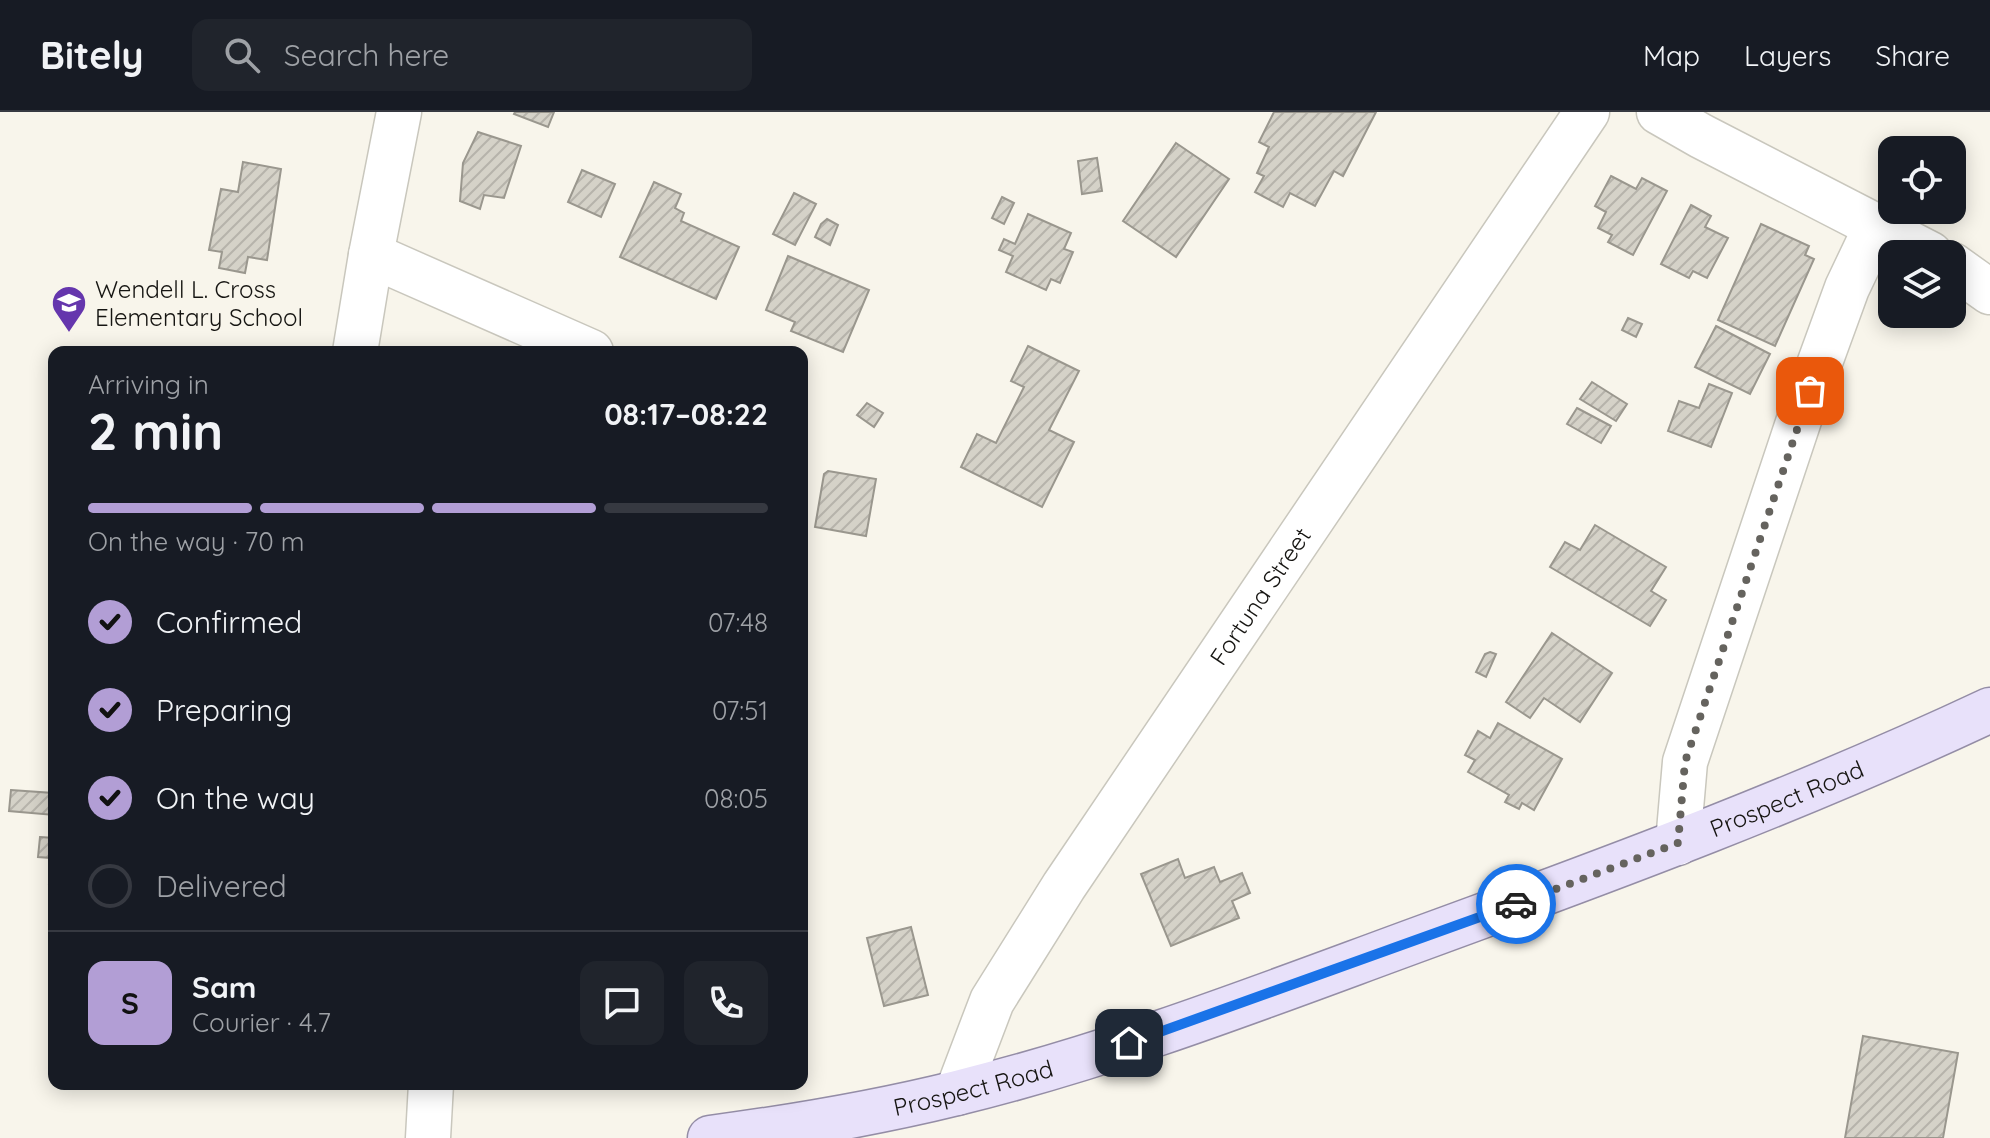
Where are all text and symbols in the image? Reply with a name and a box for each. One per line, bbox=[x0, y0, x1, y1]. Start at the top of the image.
search box bbox=[192, 19, 752, 91]
text: Bitely bbox=[40, 31, 144, 79]
icon: search bbox=[220, 33, 264, 77]
text: Search here bbox=[284, 36, 449, 74]
text: Map bbox=[1643, 38, 1700, 73]
text: Layers bbox=[1744, 38, 1831, 73]
text: Share bbox=[1875, 38, 1950, 73]
map controls bbox=[1878, 136, 1966, 328]
button: locate bbox=[1878, 136, 1966, 224]
button: layers bbox=[1878, 240, 1966, 328]
place label: Wendell L. Cross Elementary School bbox=[95, 274, 303, 332]
school or university icon: Wendell L. Cross Elementary School bbox=[50, 284, 88, 334]
pin bbox=[1776, 357, 1844, 425]
text: Arriving in bbox=[88, 368, 209, 401]
icon: bag bbox=[1788, 369, 1832, 413]
text: 08:17–08:22 bbox=[604, 395, 768, 433]
text: 2 min bbox=[88, 398, 223, 463]
street label: Fortuna Street bbox=[1203, 522, 1317, 671]
text: On the way · 70 m bbox=[88, 525, 304, 558]
icon: check bbox=[88, 600, 132, 644]
text: Confirmed bbox=[156, 603, 302, 641]
text: 07:48 bbox=[708, 606, 768, 639]
icon: check bbox=[88, 688, 132, 732]
text: Preparing bbox=[156, 691, 292, 729]
text: 07:51 bbox=[712, 694, 768, 727]
street label: Prospect Road bbox=[1705, 754, 1868, 843]
icon: check bbox=[88, 776, 132, 820]
text: On the way bbox=[156, 779, 315, 817]
text: 08:05 bbox=[704, 782, 768, 815]
courier bbox=[1476, 864, 1556, 944]
text: Delivered bbox=[156, 867, 287, 905]
icon: car bbox=[1494, 882, 1538, 926]
button: chat bbox=[580, 961, 664, 1045]
button: phone bbox=[684, 961, 768, 1045]
text: Sam bbox=[192, 968, 256, 1006]
text: S bbox=[121, 984, 139, 1022]
text: Courier · 4.7 bbox=[192, 1006, 331, 1039]
pin bbox=[1095, 1009, 1163, 1077]
icon: home bbox=[1107, 1021, 1151, 1065]
street label: Prospect Road bbox=[891, 1053, 1056, 1122]

